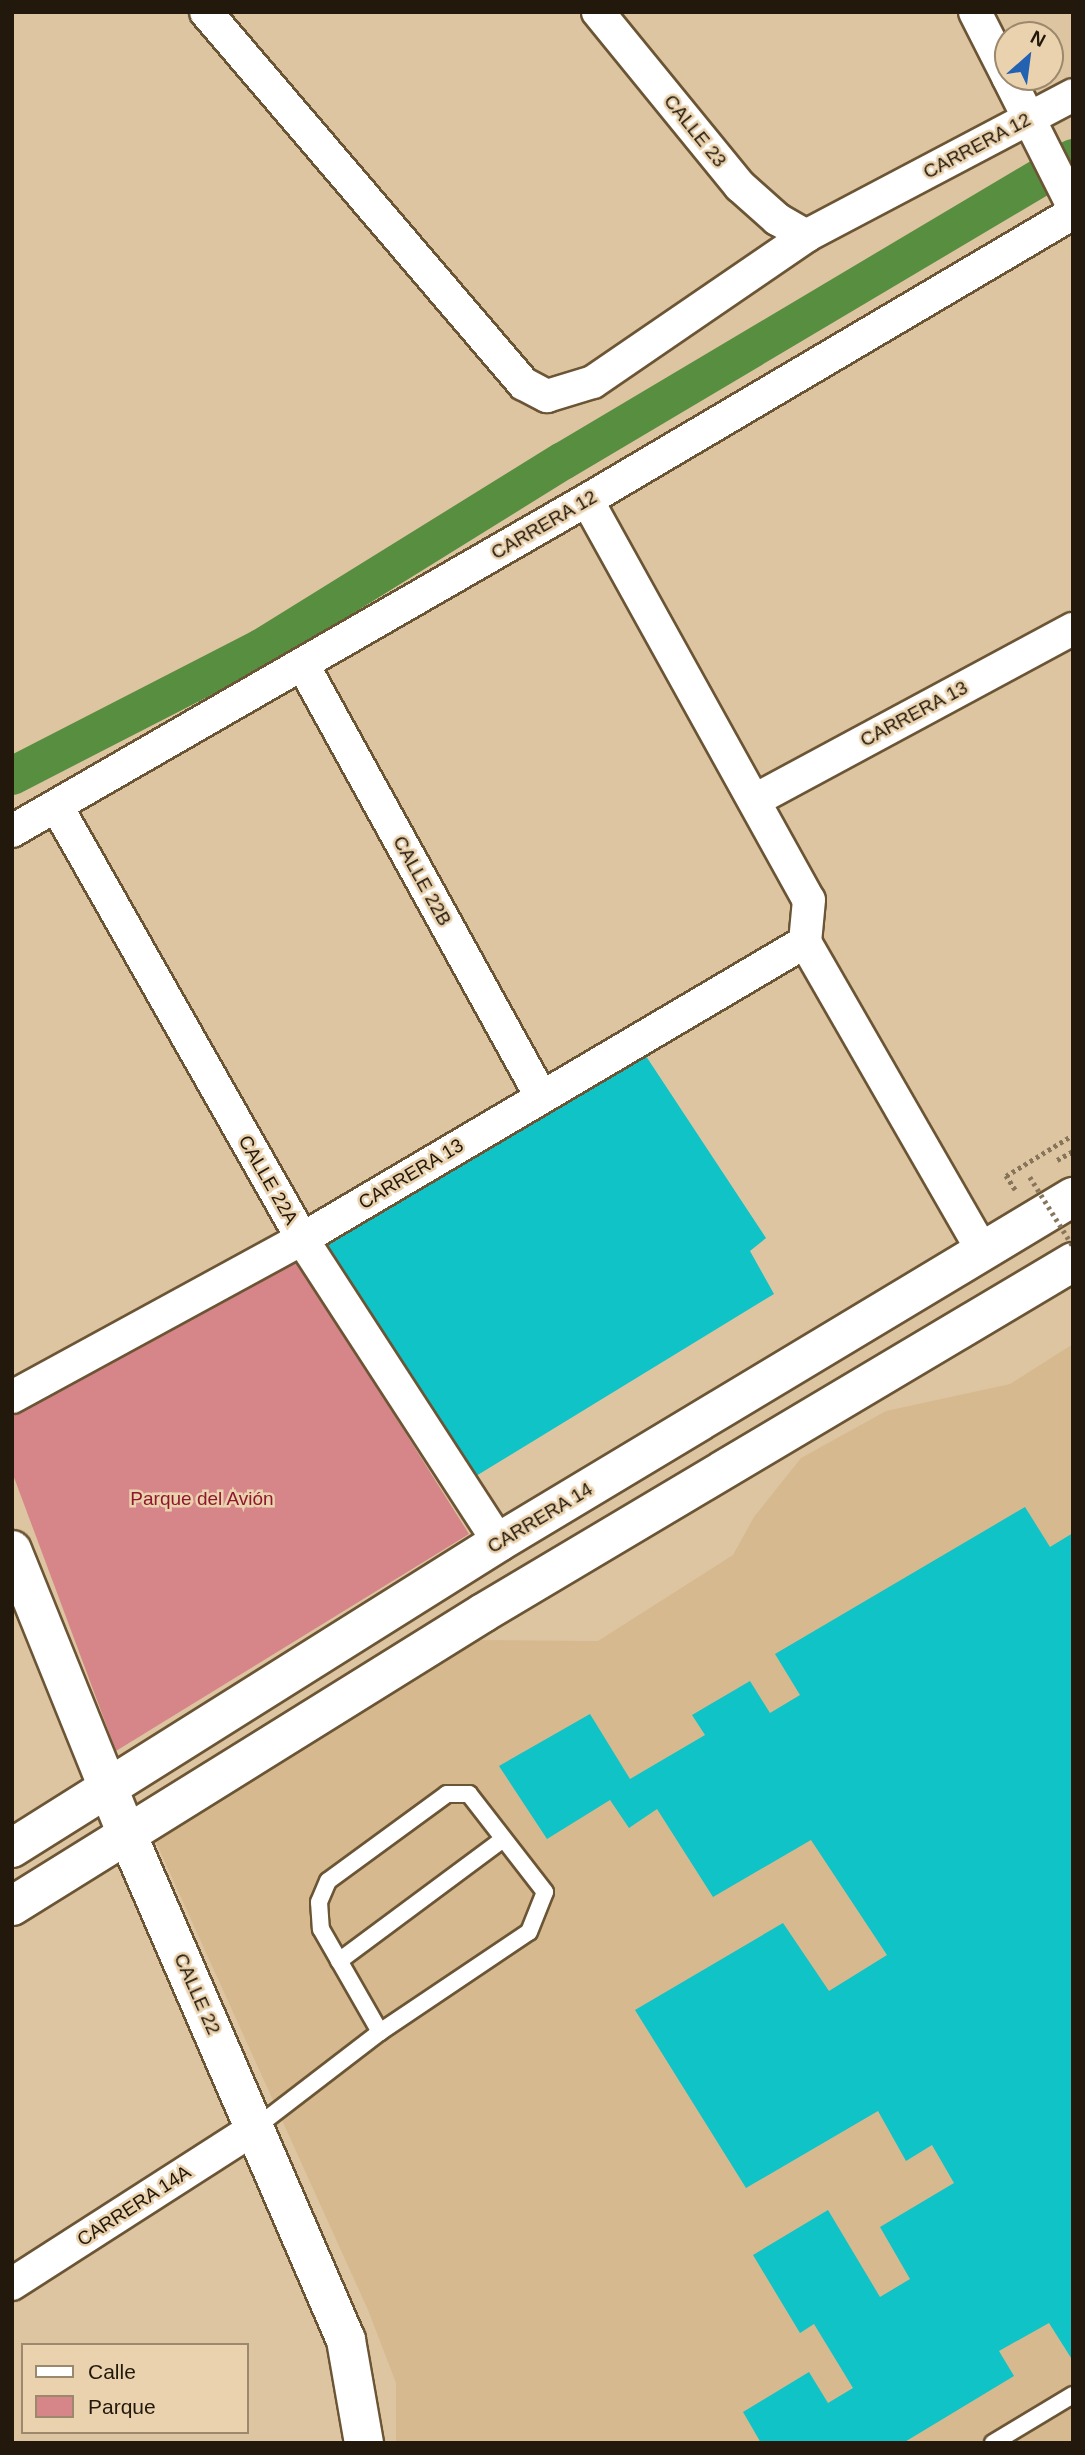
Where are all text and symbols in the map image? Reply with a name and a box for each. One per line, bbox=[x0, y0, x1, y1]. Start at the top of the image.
north arrow bbox=[994, 21, 1064, 91]
text: N bbox=[1027, 26, 1049, 51]
street label: CALLE 23 bbox=[659, 90, 731, 172]
street label: CARRERA 12 bbox=[919, 108, 1035, 184]
street label: CARRERA 12 bbox=[487, 485, 601, 565]
street label: CARRERA 13 bbox=[856, 676, 972, 752]
street label: CALLE 22B bbox=[388, 832, 456, 930]
street label: CALLE 22A bbox=[233, 1131, 303, 1229]
street label: CARRERA 13 bbox=[354, 1134, 468, 1214]
street label: CARRERA 14 bbox=[483, 1478, 597, 1558]
park label: Parque del Avión bbox=[130, 1488, 274, 1510]
street label: CALLE 22 bbox=[169, 1950, 225, 2038]
street label: CARRERA 14A bbox=[72, 2160, 196, 2252]
legend bbox=[21, 2343, 248, 2434]
text: Calle bbox=[88, 2360, 136, 2383]
text: Parque bbox=[88, 2395, 156, 2418]

